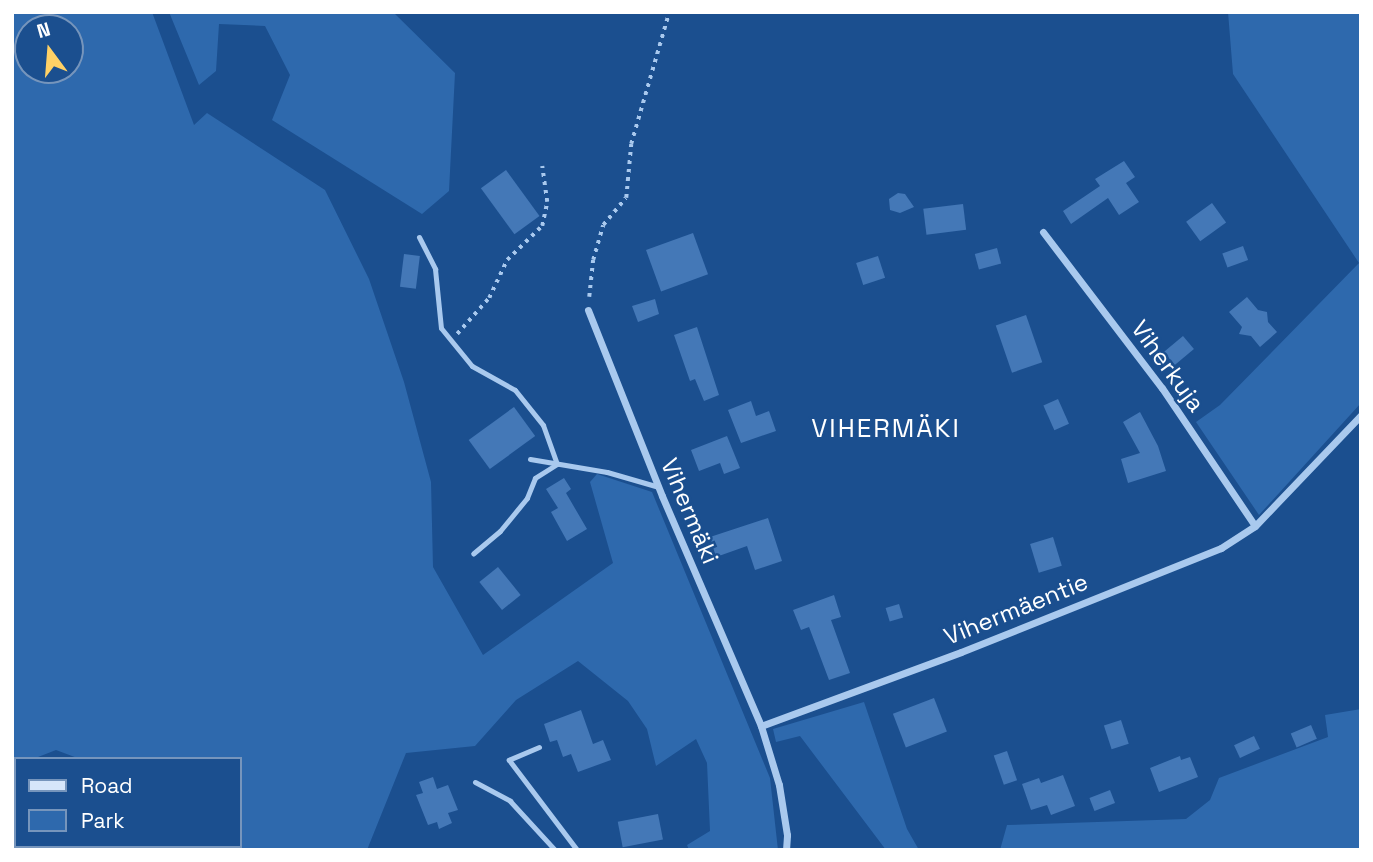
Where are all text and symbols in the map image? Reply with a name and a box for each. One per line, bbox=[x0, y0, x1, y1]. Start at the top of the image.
north arrow bbox=[14, 14, 84, 84]
text: N bbox=[34, 16, 53, 44]
street label: Viherkuja bbox=[1125, 315, 1211, 417]
district label: VIHERMÄKI bbox=[812, 413, 960, 445]
street label: Vihermäki bbox=[655, 454, 725, 568]
street label: Vihermäentie bbox=[940, 567, 1092, 651]
legend bbox=[14, 757, 242, 848]
text: Road bbox=[81, 772, 133, 799]
text: Park bbox=[81, 807, 125, 834]

